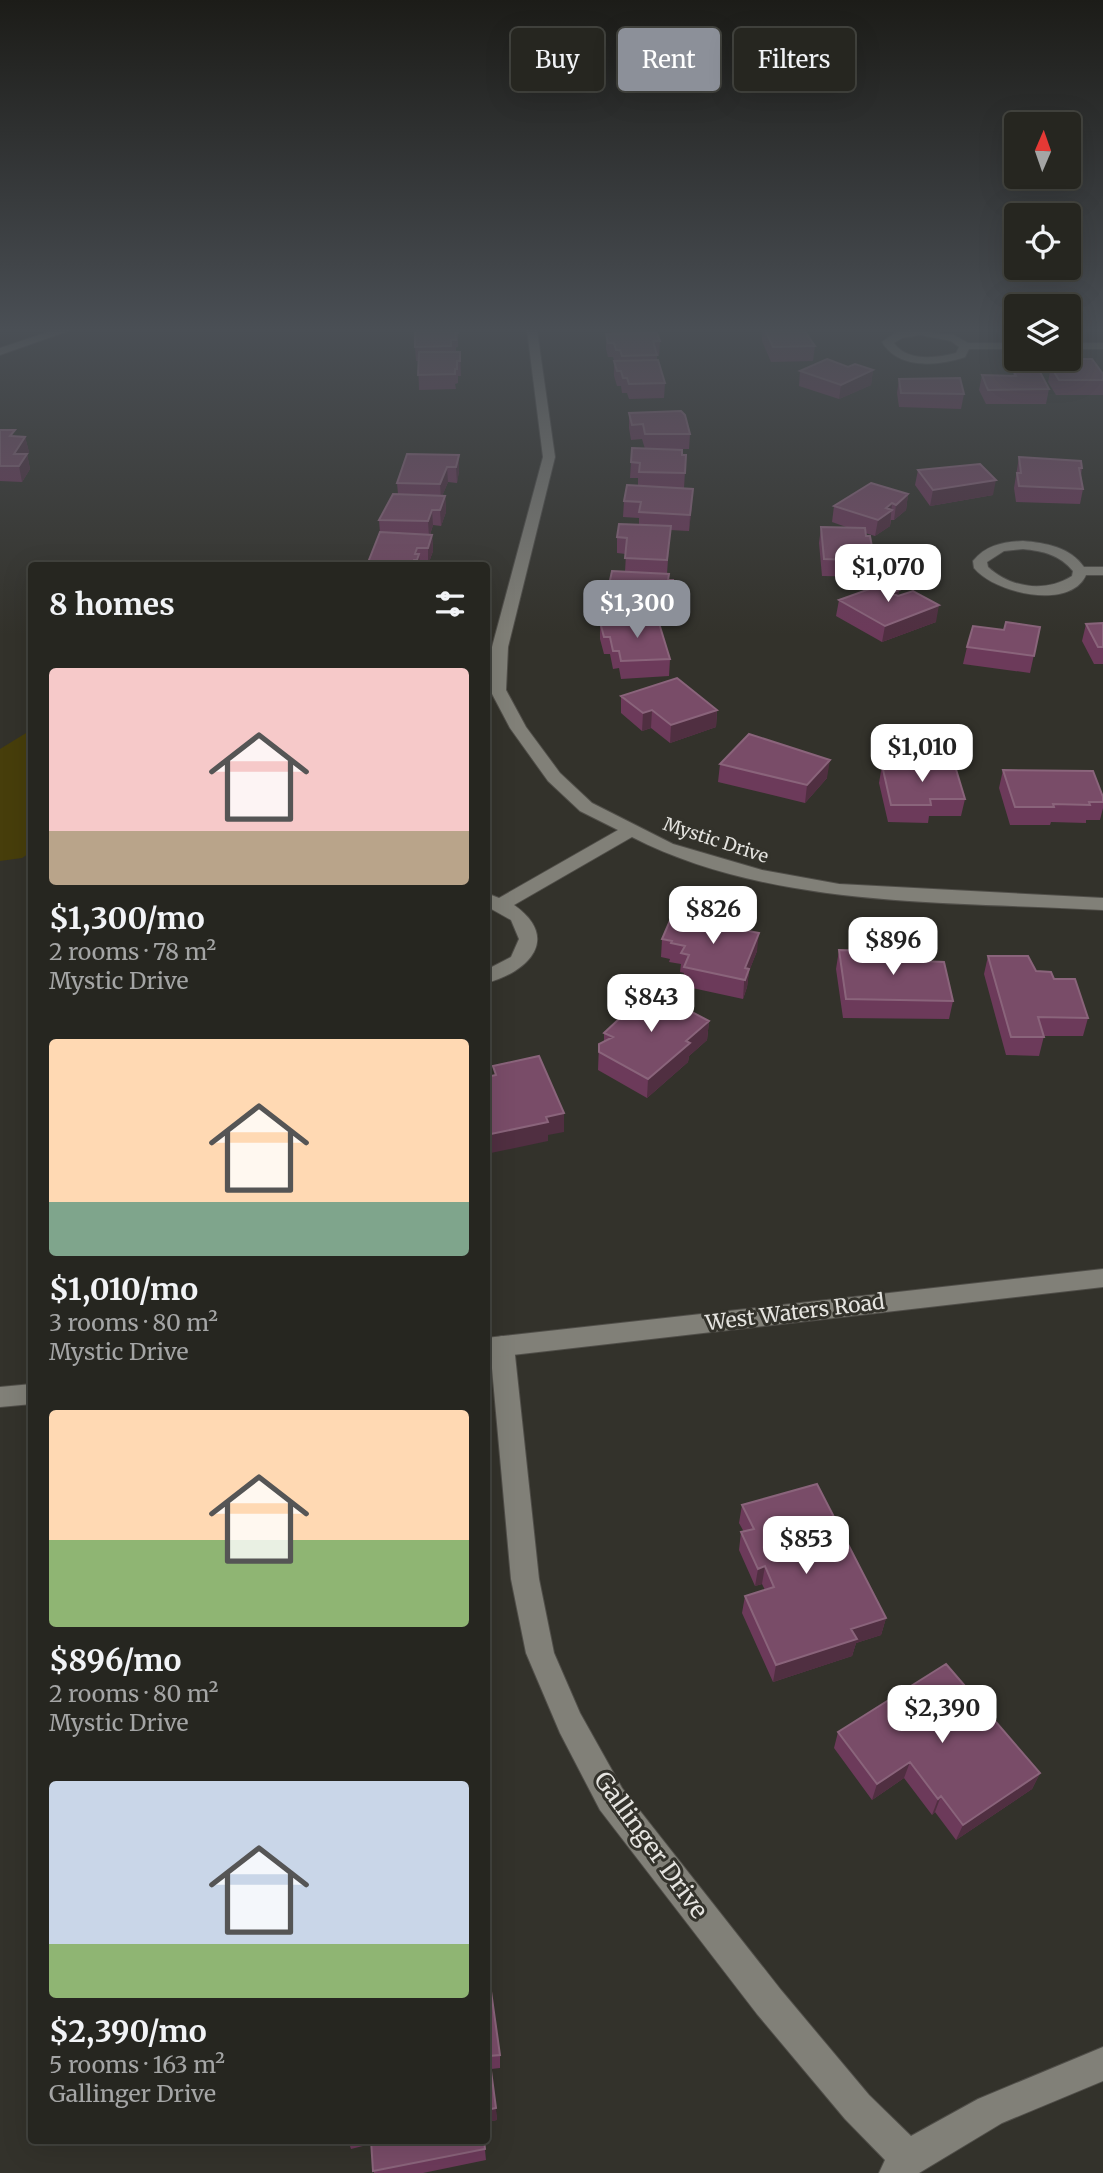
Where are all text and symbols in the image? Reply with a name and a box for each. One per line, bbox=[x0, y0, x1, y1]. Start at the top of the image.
chip: Buy bbox=[511, 28, 604, 91]
chip: Rent bbox=[618, 28, 720, 91]
chip: Filters bbox=[734, 28, 855, 91]
north arrow bbox=[1004, 112, 1082, 189]
map controls bbox=[1004, 112, 1081, 371]
button: locate bbox=[1004, 203, 1081, 280]
button: layers bbox=[1004, 294, 1081, 371]
pin: $1,070 bbox=[831, 544, 945, 604]
text: $1,070 bbox=[851, 552, 925, 581]
pin: $1,300 bbox=[580, 580, 694, 640]
text: 8 homes bbox=[49, 585, 175, 623]
icon: filters bbox=[431, 585, 469, 623]
text: $1,300 bbox=[599, 588, 675, 617]
icon: home bbox=[196, 714, 322, 840]
pin: $1,010 bbox=[865, 724, 979, 784]
text: $1,010 bbox=[887, 732, 957, 761]
street label: Mystic Drive bbox=[660, 812, 772, 868]
pin: $826 bbox=[672, 886, 754, 946]
text: $826 bbox=[685, 894, 741, 923]
text: $1,300/mo bbox=[49, 899, 205, 937]
pin: $896 bbox=[852, 918, 934, 977]
text: $896 bbox=[865, 925, 922, 954]
text: 2 rooms · 78 m² bbox=[49, 937, 216, 966]
text: Mystic Drive bbox=[49, 966, 189, 995]
pin: $843 bbox=[610, 974, 692, 1034]
text: $843 bbox=[623, 982, 679, 1011]
icon: home bbox=[196, 1085, 322, 1211]
text: $1,010/mo bbox=[49, 1270, 198, 1308]
street label: West Waters Road bbox=[703, 1288, 886, 1336]
text: 3 rooms · 80 m² bbox=[49, 1308, 218, 1337]
text: Mystic Drive bbox=[49, 1337, 189, 1366]
icon: home bbox=[196, 1456, 322, 1582]
pin: $853 bbox=[765, 1516, 847, 1576]
text: $853 bbox=[779, 1524, 833, 1553]
text: $896/mo bbox=[49, 1641, 181, 1679]
text: 2 rooms · 80 m² bbox=[49, 1679, 218, 1708]
pin: $2,390 bbox=[885, 1686, 999, 1745]
text: $2,390 bbox=[904, 1693, 980, 1722]
text: Mystic Drive bbox=[49, 1708, 189, 1737]
street label: Gallinger Drive bbox=[587, 1765, 715, 1925]
icon: home bbox=[196, 1827, 322, 1953]
text: $2,390/mo bbox=[49, 2012, 207, 2050]
text: 5 rooms · 163 m² bbox=[49, 2050, 225, 2079]
text: Gallinger Drive bbox=[49, 2079, 216, 2108]

